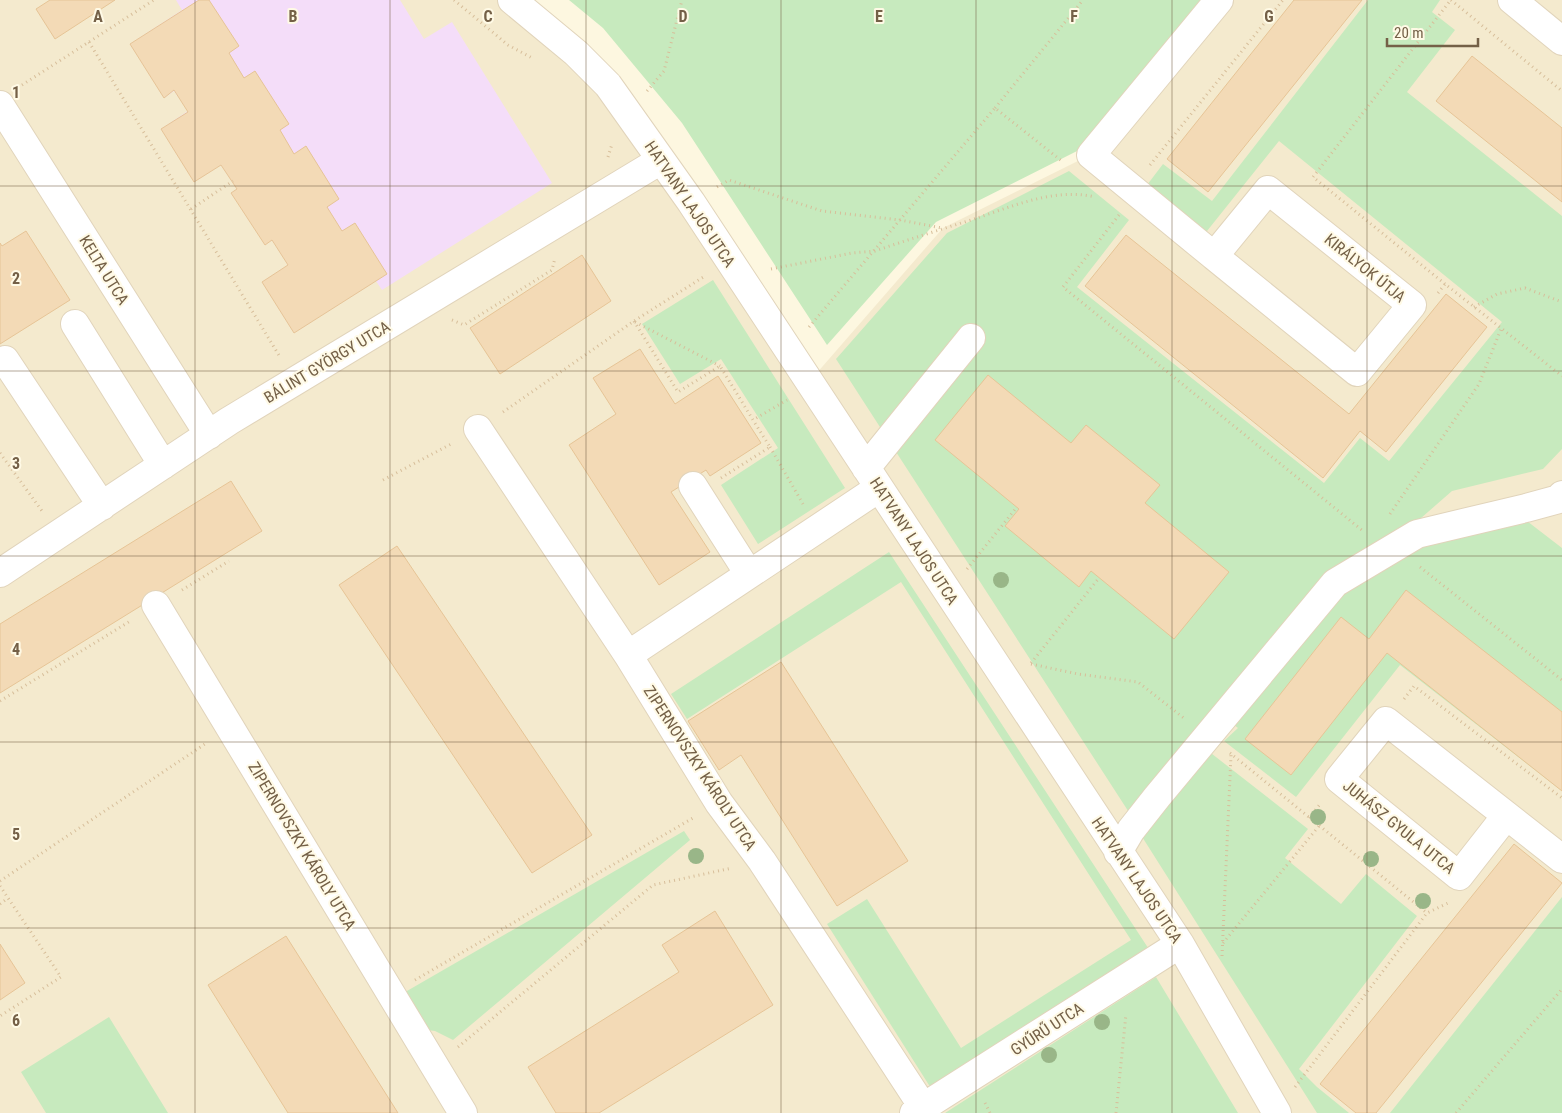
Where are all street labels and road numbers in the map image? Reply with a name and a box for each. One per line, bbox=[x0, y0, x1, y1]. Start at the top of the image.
street label: HATVANY LAJOS UTCA bbox=[641, 137, 739, 271]
street label: KIRÁLYOK ÚTJA bbox=[1321, 230, 1409, 306]
street label: KELTA UTCA bbox=[75, 232, 133, 308]
street label: BÁLINT GYÖRGY UTCA bbox=[261, 317, 393, 407]
street label: HATVANY LAJOS UTCA bbox=[866, 474, 962, 608]
street label: ZIPERNOVSZKY KÁROLY UTCA bbox=[640, 682, 760, 854]
street label: ZIPERNOVSZKY KÁROLY UTCA bbox=[244, 759, 360, 933]
street label: JUHÁSZ GYULA UTCA bbox=[1339, 776, 1459, 878]
street label: HATVANY LAJOS UTCA bbox=[1088, 813, 1186, 947]
street label: GYŰRŰ UTCA bbox=[1007, 999, 1087, 1059]

